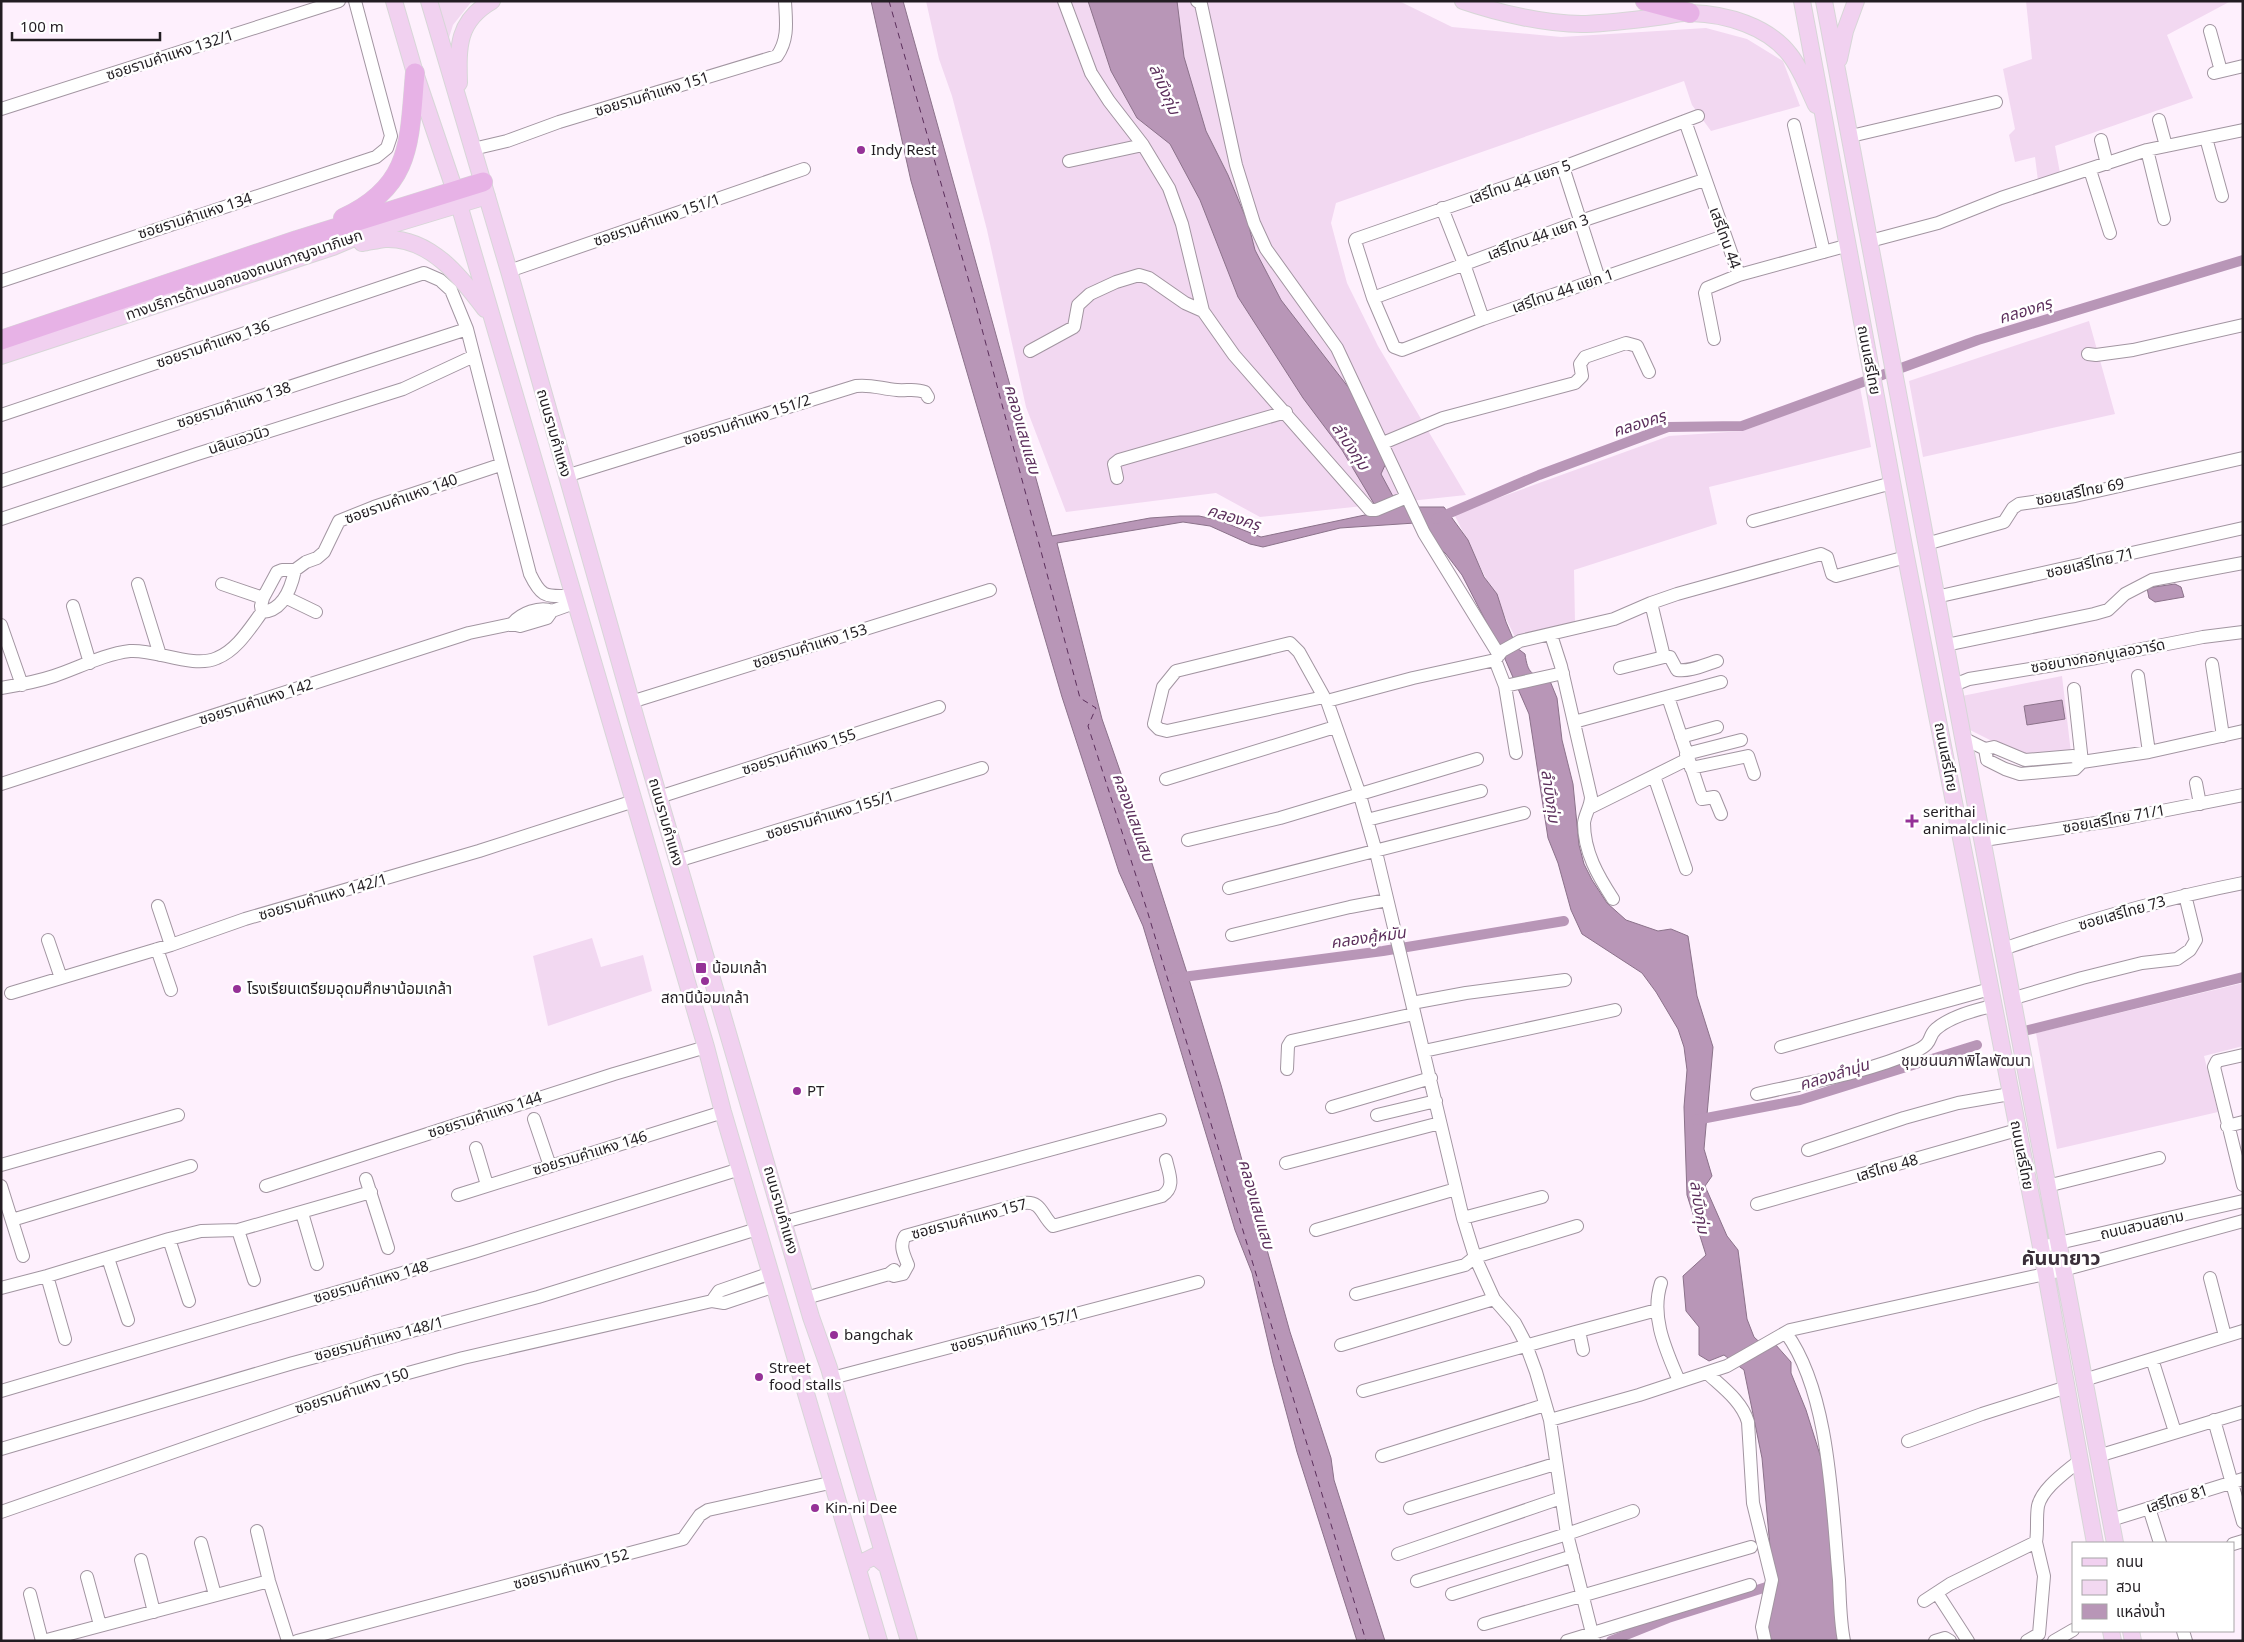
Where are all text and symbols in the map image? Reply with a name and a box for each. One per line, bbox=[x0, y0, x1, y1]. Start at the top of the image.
scale bar bbox=[12, 10, 160, 42]
text: 100 m bbox=[20, 16, 64, 36]
street label: ซอยรามคำแหง 132/1 bbox=[103, 24, 236, 84]
water label: ลำบึงกุ่ม bbox=[1144, 60, 1186, 119]
street label: ซอยรามคำแหง 151 bbox=[592, 66, 711, 120]
place label: Indy Rest bbox=[871, 139, 937, 159]
marker: Indy Rest bbox=[855, 144, 867, 156]
street label: เสรีไทน 44 แยก 5 bbox=[1466, 154, 1573, 208]
street label: ซอยรามคำแหง 134 bbox=[135, 187, 255, 243]
street label: ซอยรามคำแหง 151/1 bbox=[591, 188, 723, 250]
street label: เสรีไทน 44 bbox=[1706, 204, 1746, 272]
street label: เสรีไทน 44 แยก 3 bbox=[1484, 208, 1591, 264]
street label: ทางบริการด้านนอกของถนนกาญจนาภิเษก bbox=[122, 224, 365, 324]
street label: เสรีไทน 44 แยก 1 bbox=[1509, 263, 1616, 317]
water label: คลองครุ bbox=[1996, 291, 2055, 328]
street label: ซอยรามคำแหง 136 bbox=[153, 314, 272, 372]
street label: ถนนเสรีไทย bbox=[1853, 323, 1886, 396]
street label: ซอยรามคำแหง 138 bbox=[174, 376, 293, 432]
water label: คลองแสนแสบ bbox=[1000, 382, 1047, 478]
street label: ถนนรามคำแหง bbox=[533, 386, 577, 479]
street label: ซอยรามคำแหง 151/2 bbox=[680, 389, 813, 449]
water label: คลองครุ bbox=[1610, 404, 1669, 442]
water label: ลำบึงกุ่ม bbox=[1327, 418, 1376, 475]
street label: นลินเอวนิว bbox=[205, 420, 272, 458]
street label: ซอยรามคำแหง 140 bbox=[341, 468, 460, 528]
street label: ซอยเสรีไทย 69 bbox=[2034, 473, 2126, 509]
water label: คลองครุ bbox=[1205, 499, 1264, 536]
street label: ซอยเสรีไทย 71 bbox=[2044, 542, 2136, 582]
street label: ซอยรามคำแหง 153 bbox=[750, 618, 869, 672]
street label: ซอยบางกอกบูเลอวาร์ด bbox=[2029, 633, 2167, 677]
street label: ซอยรามคำแหง 142 bbox=[196, 673, 315, 729]
street label: ถนนเสรีไทย bbox=[1930, 720, 1963, 793]
street label: ซอยรามคำแหง 155 bbox=[739, 723, 858, 779]
water label: ลำบึงกุ่ม bbox=[1536, 768, 1566, 825]
water label: คลองแสนแสบ bbox=[1108, 770, 1161, 865]
street label: ถนนรามคำแหง bbox=[645, 775, 689, 868]
street label: ซอยรามคำแหง 155/1 bbox=[763, 785, 896, 843]
street label: ซอยเสรีไทย 71/1 bbox=[2061, 799, 2167, 837]
place label: serithai animalclinic bbox=[1923, 801, 2006, 838]
marker: serithai animalclinic bbox=[1905, 814, 1919, 828]
street label: ซอยรามคำแหง 142/1 bbox=[256, 868, 389, 924]
street label: ซอยเสรีไทย 73 bbox=[2076, 890, 2168, 934]
water label: คลองคู้หมัน bbox=[1329, 921, 1408, 953]
place label: น้อมเกล้า bbox=[712, 957, 767, 977]
marker: น้อมเกล้า bbox=[694, 961, 708, 975]
marker: สถานีน้อมเกล้า bbox=[699, 975, 711, 987]
place label: โรงเรียนเตรียมอุดมศึกษาน้อมเกล้า bbox=[247, 978, 452, 998]
marker: โรงเรียนเตรียมอุดมศึกษาน้อมเกล้า bbox=[231, 983, 243, 995]
place label: สถานีน้อมเกล้า bbox=[661, 987, 749, 1007]
district label: ชุมชนนภาพิไลพัฒนา bbox=[1901, 1049, 2031, 1071]
water label: คลองลำนุ่น bbox=[1796, 1053, 1873, 1095]
place label: PT bbox=[807, 1080, 825, 1100]
marker: PT bbox=[791, 1085, 803, 1097]
street label: ซอยรามคำแหง 144 bbox=[425, 1086, 545, 1142]
street label: ถนนเสรีไทย bbox=[2006, 1118, 2039, 1191]
street label: ซอยรามคำแหง 146 bbox=[530, 1125, 649, 1179]
street label: เสรีไทย 48 bbox=[1853, 1149, 1920, 1185]
water label: คลองแสนแสบ bbox=[1234, 1157, 1281, 1253]
street label: ถนนรามคำแหง bbox=[760, 1163, 804, 1256]
water label: ลำบึงกุ่ม bbox=[1685, 1179, 1715, 1236]
street label: ซอยรามคำแหง 157 bbox=[909, 1193, 1029, 1243]
street label: ถนนสวนสยาม bbox=[2098, 1205, 2186, 1243]
district label: คันนายาว bbox=[2022, 1244, 2100, 1271]
street label: ซอยรามคำแหง 148 bbox=[311, 1255, 431, 1307]
street label: ซอยรามคำแหง 157/1 bbox=[948, 1302, 1082, 1356]
street label: ซอยรามคำแหง 148/1 bbox=[312, 1311, 446, 1365]
place label: bangchak bbox=[844, 1324, 913, 1344]
marker: bangchak bbox=[828, 1329, 840, 1341]
place label: Street food stalls bbox=[769, 1357, 841, 1394]
street label: ซอยรามคำแหง 150 bbox=[292, 1362, 411, 1418]
marker: Street food stalls bbox=[753, 1371, 765, 1383]
street label: เสรีไทย 81 bbox=[2143, 1479, 2210, 1517]
place label: Kin-ni Dee bbox=[825, 1497, 897, 1517]
marker: Kin-ni Dee bbox=[809, 1502, 821, 1514]
legend bbox=[2072, 1542, 2234, 1632]
street label: ซอยรามคำแหง 152 bbox=[511, 1543, 631, 1593]
text: ถนน bbox=[2116, 1551, 2143, 1571]
text: สวน bbox=[2116, 1576, 2141, 1596]
text: แหล่งน้ำ bbox=[2116, 1601, 2165, 1621]

